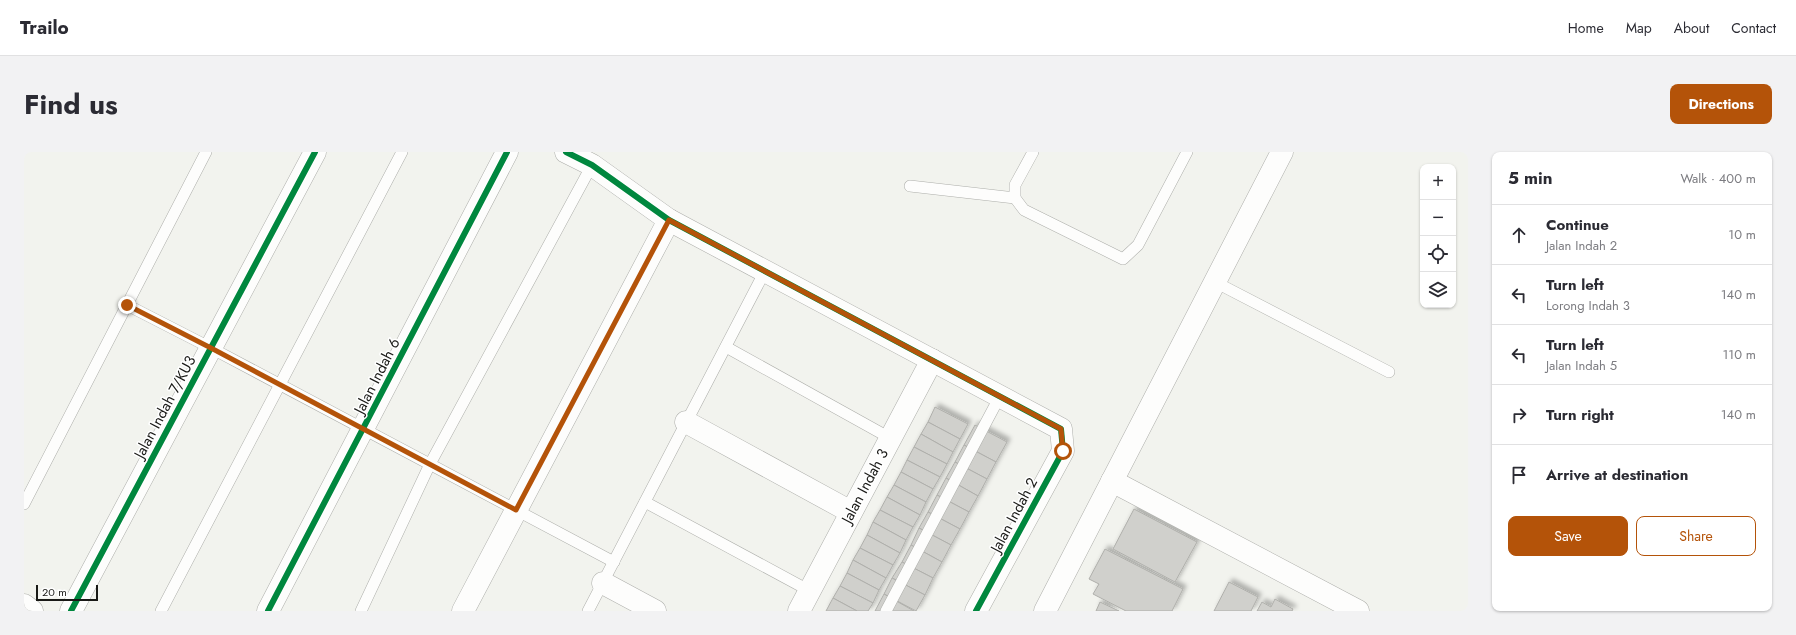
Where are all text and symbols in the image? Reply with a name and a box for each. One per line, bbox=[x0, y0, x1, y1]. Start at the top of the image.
text: Trailo bbox=[20, 14, 69, 41]
text: Home bbox=[1568, 18, 1604, 38]
text: Map bbox=[1626, 18, 1652, 38]
text: About bbox=[1674, 18, 1709, 38]
text: Contact bbox=[1731, 18, 1776, 38]
text: Find us bbox=[24, 84, 118, 125]
button: Directions bbox=[1670, 84, 1772, 124]
map controls bbox=[1420, 164, 1456, 308]
button: + bbox=[1420, 164, 1456, 200]
text: 5 min bbox=[1508, 166, 1552, 190]
text: Walk · 400 m bbox=[1681, 169, 1756, 188]
button: − bbox=[1420, 200, 1456, 236]
text: Continue bbox=[1546, 214, 1609, 236]
icon: ahead bbox=[1508, 224, 1530, 246]
text: 10 m bbox=[1728, 225, 1756, 244]
button: locate bbox=[1420, 236, 1456, 272]
text: Jalan Indah 2 bbox=[1546, 236, 1617, 255]
button: layers bbox=[1420, 272, 1456, 308]
text: Turn left bbox=[1546, 274, 1604, 296]
icon: left bbox=[1508, 284, 1530, 306]
text: 140 m bbox=[1721, 285, 1756, 304]
route end bbox=[118, 296, 136, 314]
text: Lorong Indah 3 bbox=[1546, 296, 1630, 315]
street label: Jalan Indah 6 bbox=[348, 334, 405, 419]
text: Turn left bbox=[1546, 334, 1604, 356]
icon: left bbox=[1508, 344, 1530, 366]
text: 110 m bbox=[1722, 345, 1756, 364]
street label: Jalan Indah 7/KU3 bbox=[128, 352, 201, 464]
text: Jalan Indah 5 bbox=[1546, 356, 1617, 375]
icon: right bbox=[1508, 404, 1530, 426]
text: Turn right bbox=[1546, 404, 1614, 426]
text: 140 m bbox=[1721, 405, 1756, 424]
route start bbox=[1054, 442, 1072, 460]
street label: Jalan Indah 3 bbox=[835, 445, 894, 529]
icon: arrive bbox=[1508, 464, 1530, 486]
text: Arrive at destination bbox=[1546, 464, 1688, 486]
street label: Jalan Indah 2 bbox=[984, 474, 1043, 558]
button: Save bbox=[1508, 516, 1628, 556]
button: Share bbox=[1636, 516, 1756, 556]
scale bar bbox=[36, 583, 98, 602]
text: 20 m bbox=[42, 584, 67, 600]

